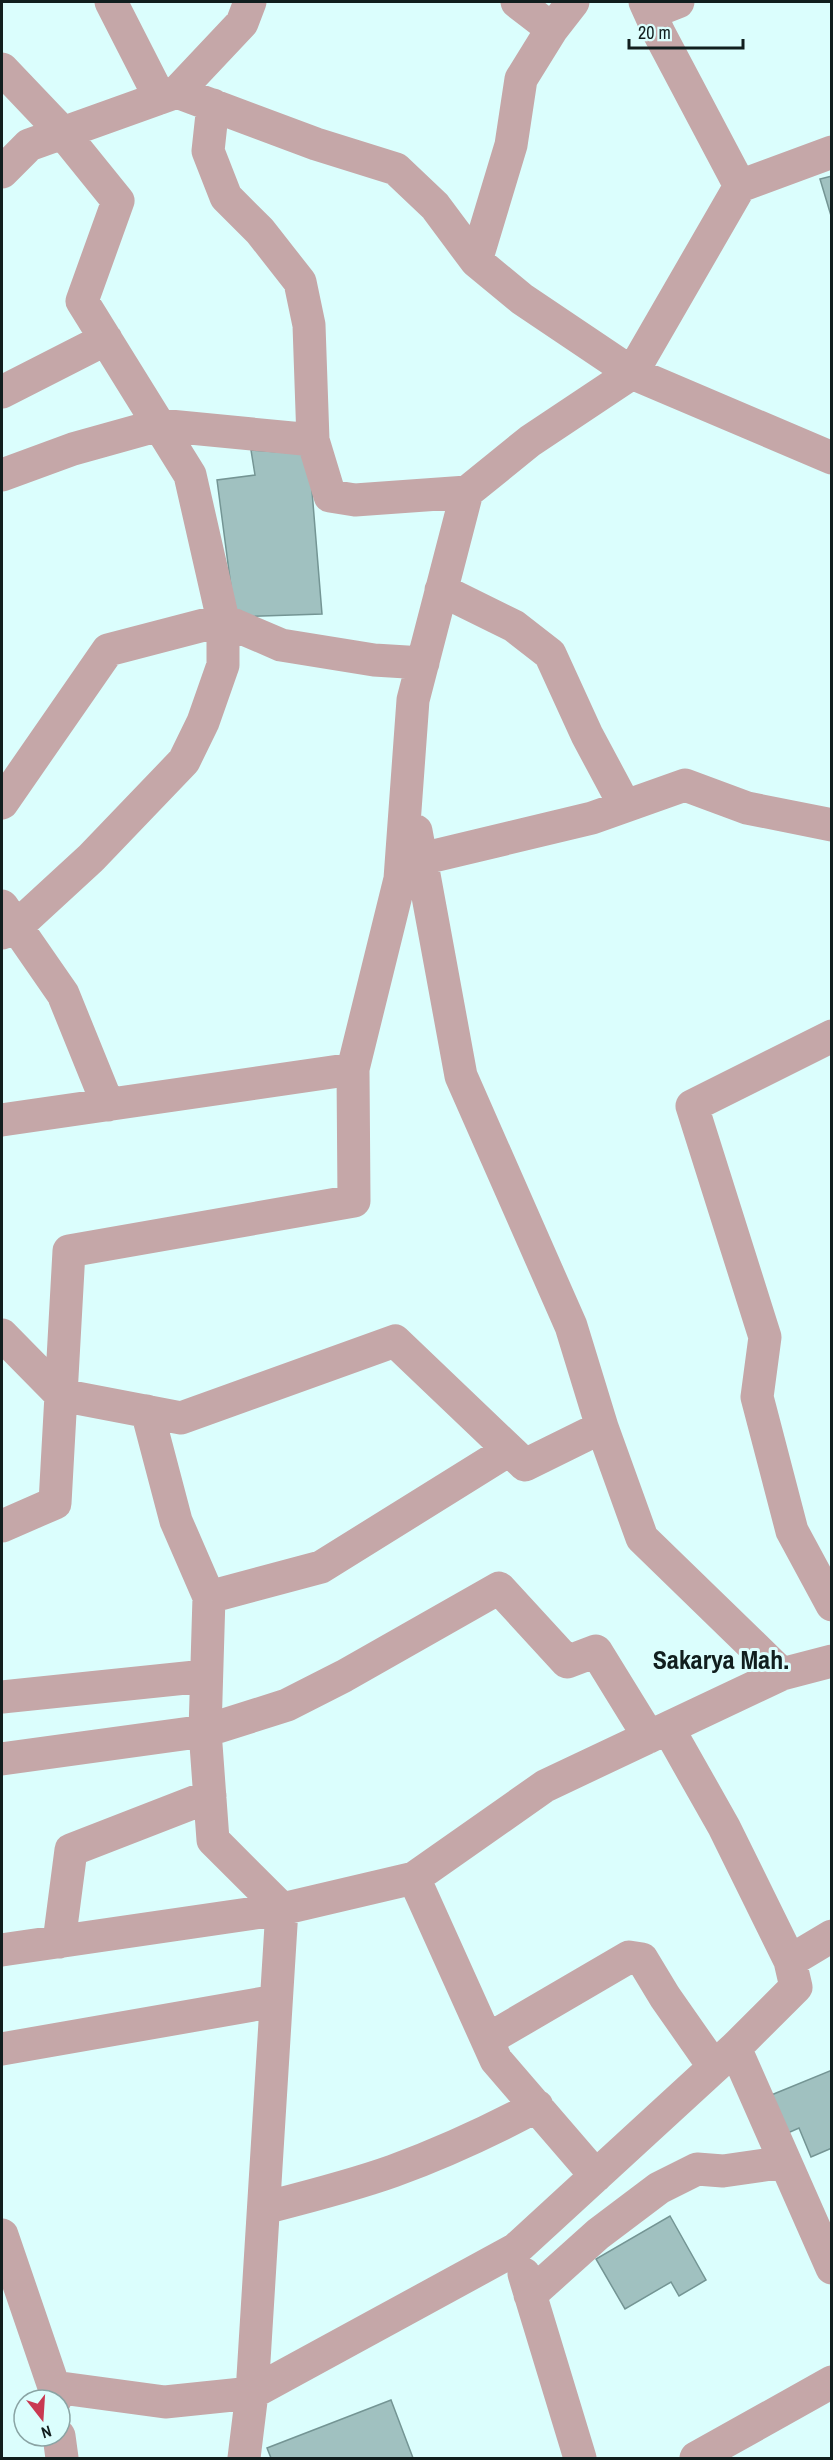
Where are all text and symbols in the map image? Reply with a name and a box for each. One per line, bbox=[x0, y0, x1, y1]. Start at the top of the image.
scale bar bbox=[629, 12, 743, 50]
text: 20 m bbox=[638, 20, 671, 45]
district label: Sakarya Mah. bbox=[653, 1642, 789, 1677]
north arrow bbox=[12, 2388, 72, 2448]
text: N bbox=[39, 2420, 54, 2444]

